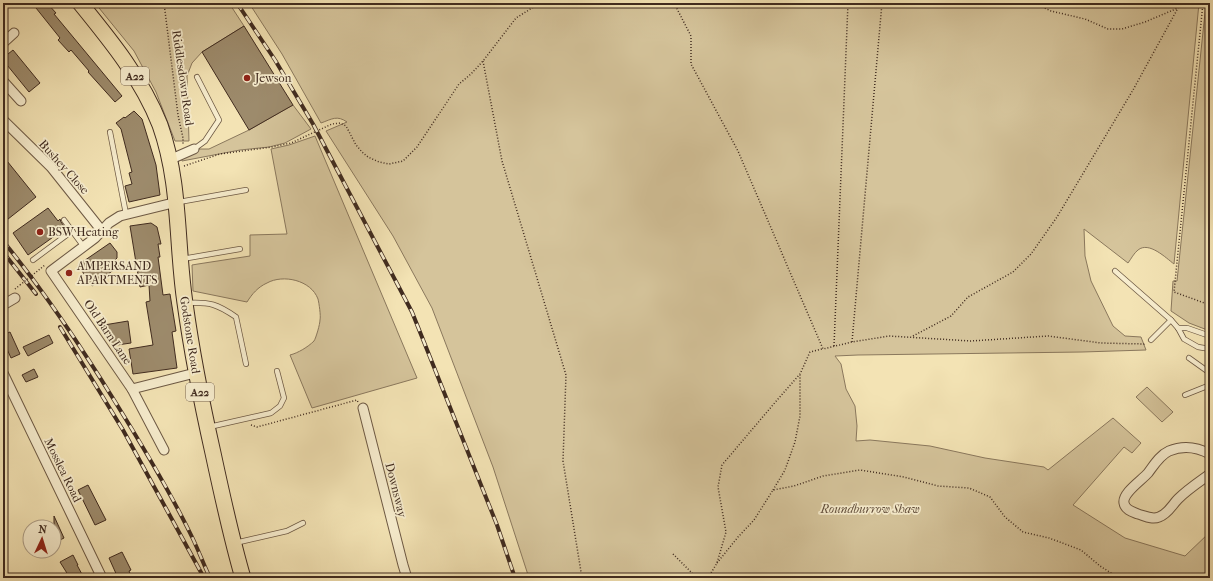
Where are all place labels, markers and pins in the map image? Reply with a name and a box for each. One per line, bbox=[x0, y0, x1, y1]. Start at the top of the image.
place label: Jewson bbox=[254, 71, 291, 85]
marker: Jewson bbox=[242, 73, 252, 83]
place label: BSW Heating bbox=[48, 225, 119, 239]
marker: BSW Heating bbox=[35, 227, 45, 237]
place label: AMPERSAND APARTMENTS bbox=[76, 259, 157, 287]
marker: AMPERSAND APARTMENTS bbox=[64, 268, 74, 278]

